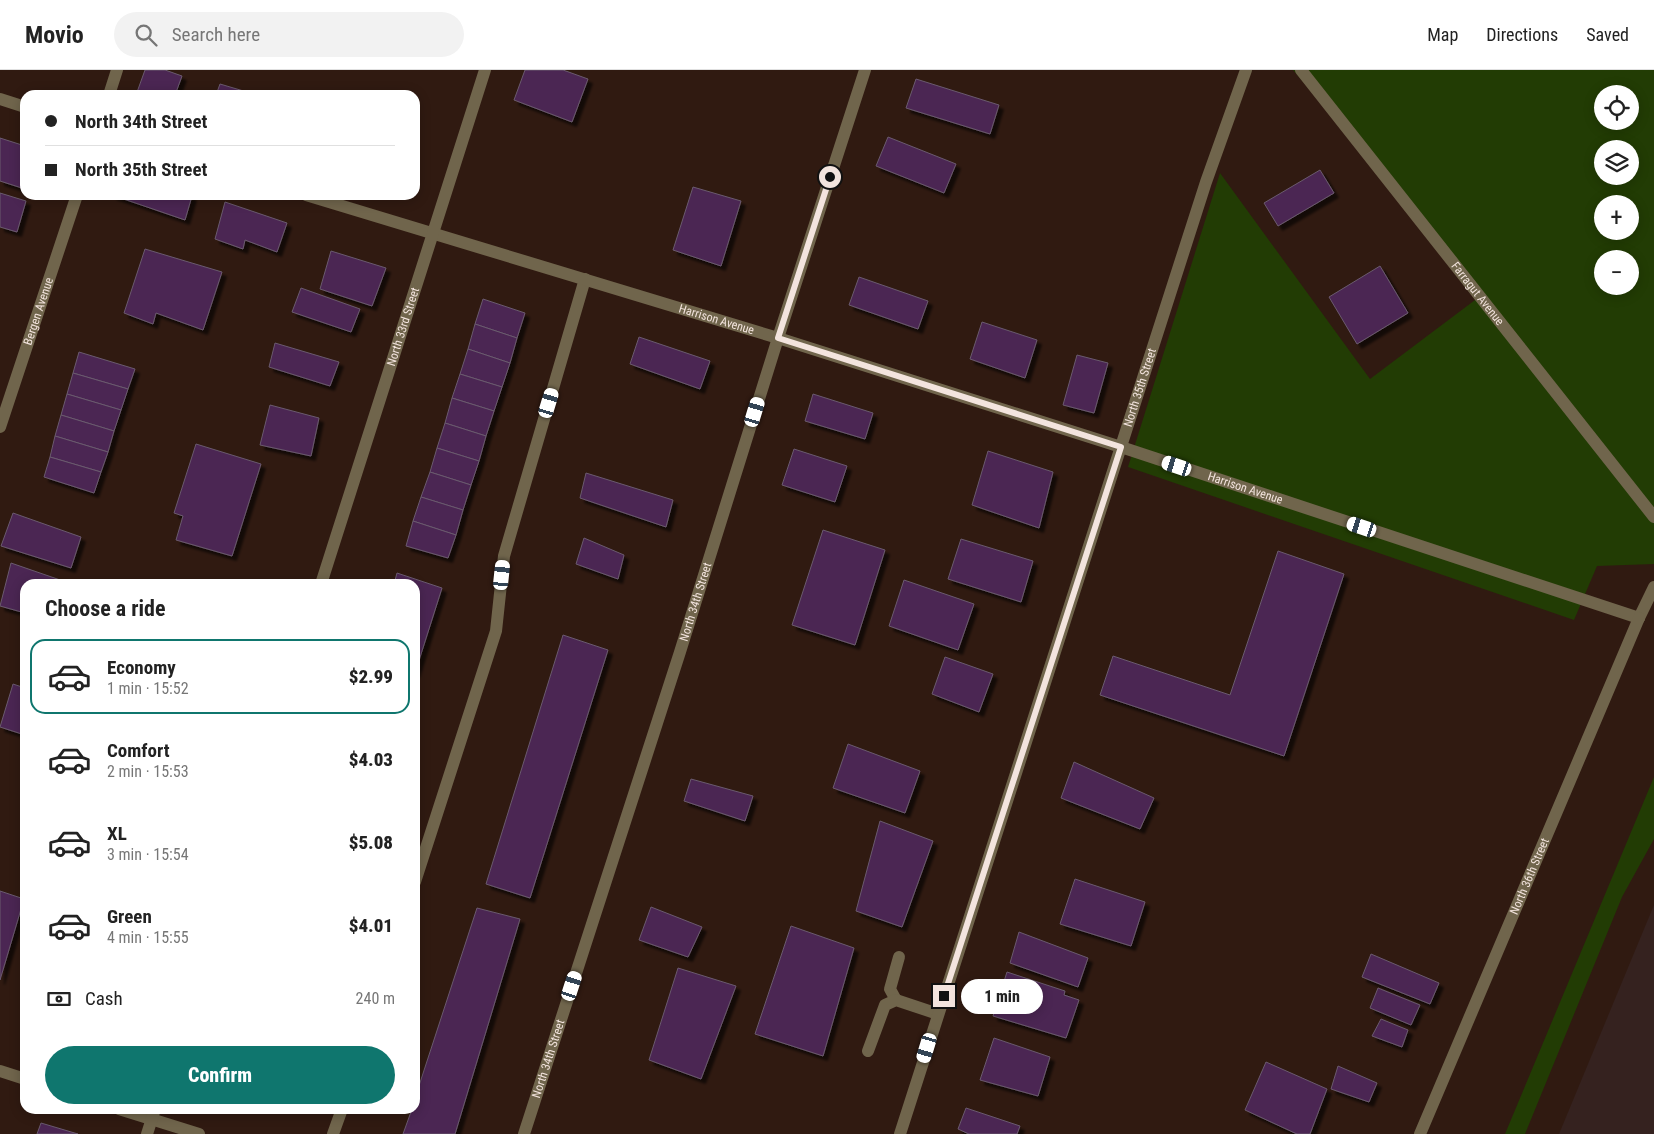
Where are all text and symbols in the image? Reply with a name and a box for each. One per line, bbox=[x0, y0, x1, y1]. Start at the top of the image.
search box bbox=[114, 12, 464, 57]
text: Movio bbox=[25, 21, 84, 49]
icon: search bbox=[132, 21, 160, 49]
text: Search here bbox=[172, 23, 260, 46]
text: Map bbox=[1427, 24, 1458, 45]
text: Directions bbox=[1486, 24, 1558, 45]
text: Saved bbox=[1586, 24, 1629, 45]
map controls bbox=[1594, 85, 1639, 295]
button: locate bbox=[1594, 85, 1639, 130]
text: North 34th Street bbox=[75, 110, 207, 133]
button: layers bbox=[1594, 140, 1639, 185]
text: North 35th Street bbox=[75, 158, 207, 181]
route start bbox=[819, 166, 841, 188]
button: + bbox=[1594, 195, 1639, 240]
button: − bbox=[1594, 250, 1639, 295]
street label: Farragut Avenue bbox=[1448, 259, 1507, 328]
street label: Bergen Avenue bbox=[21, 275, 56, 347]
street label: North 33rd Street bbox=[384, 285, 422, 368]
street label: Harrison Avenue bbox=[677, 301, 756, 337]
street label: North 35th Street bbox=[1121, 346, 1159, 429]
car bbox=[537, 386, 560, 420]
car bbox=[743, 395, 766, 429]
car bbox=[1160, 454, 1193, 478]
street label: Harrison Avenue bbox=[1206, 469, 1285, 507]
car bbox=[1345, 515, 1378, 539]
car bbox=[492, 559, 511, 591]
street label: North 34th Street bbox=[677, 560, 715, 643]
text: Choose a ride bbox=[45, 596, 166, 621]
icon: car bbox=[47, 654, 92, 699]
text: Economy bbox=[107, 656, 176, 679]
text: $2.99 bbox=[349, 665, 393, 688]
text: 1 min · 15:52 bbox=[107, 679, 189, 698]
icon: car bbox=[47, 737, 92, 782]
text: Comfort bbox=[107, 739, 170, 762]
text: $4.03 bbox=[349, 748, 393, 771]
text: 2 min · 15:53 bbox=[107, 762, 189, 781]
icon: car bbox=[47, 820, 92, 865]
text: XL bbox=[107, 822, 127, 845]
text: $5.08 bbox=[349, 831, 393, 854]
street label: North 36th Street bbox=[1507, 836, 1552, 917]
text: 3 min · 15:54 bbox=[107, 845, 189, 864]
icon: car bbox=[47, 903, 92, 948]
text: Green bbox=[107, 905, 152, 928]
text: $4.01 bbox=[349, 914, 393, 937]
text: 4 min · 15:55 bbox=[107, 928, 189, 947]
car bbox=[560, 969, 583, 1003]
callout: 1 min bbox=[962, 978, 1044, 1014]
icon: cash bbox=[45, 985, 73, 1013]
route end bbox=[933, 985, 955, 1007]
text: Cash bbox=[85, 987, 123, 1010]
text: 1 min bbox=[984, 987, 1020, 1006]
text: 240 m bbox=[356, 989, 395, 1008]
street label: North 34th Street bbox=[529, 1017, 568, 1100]
car bbox=[915, 1031, 938, 1065]
button: Confirm bbox=[45, 1046, 395, 1104]

